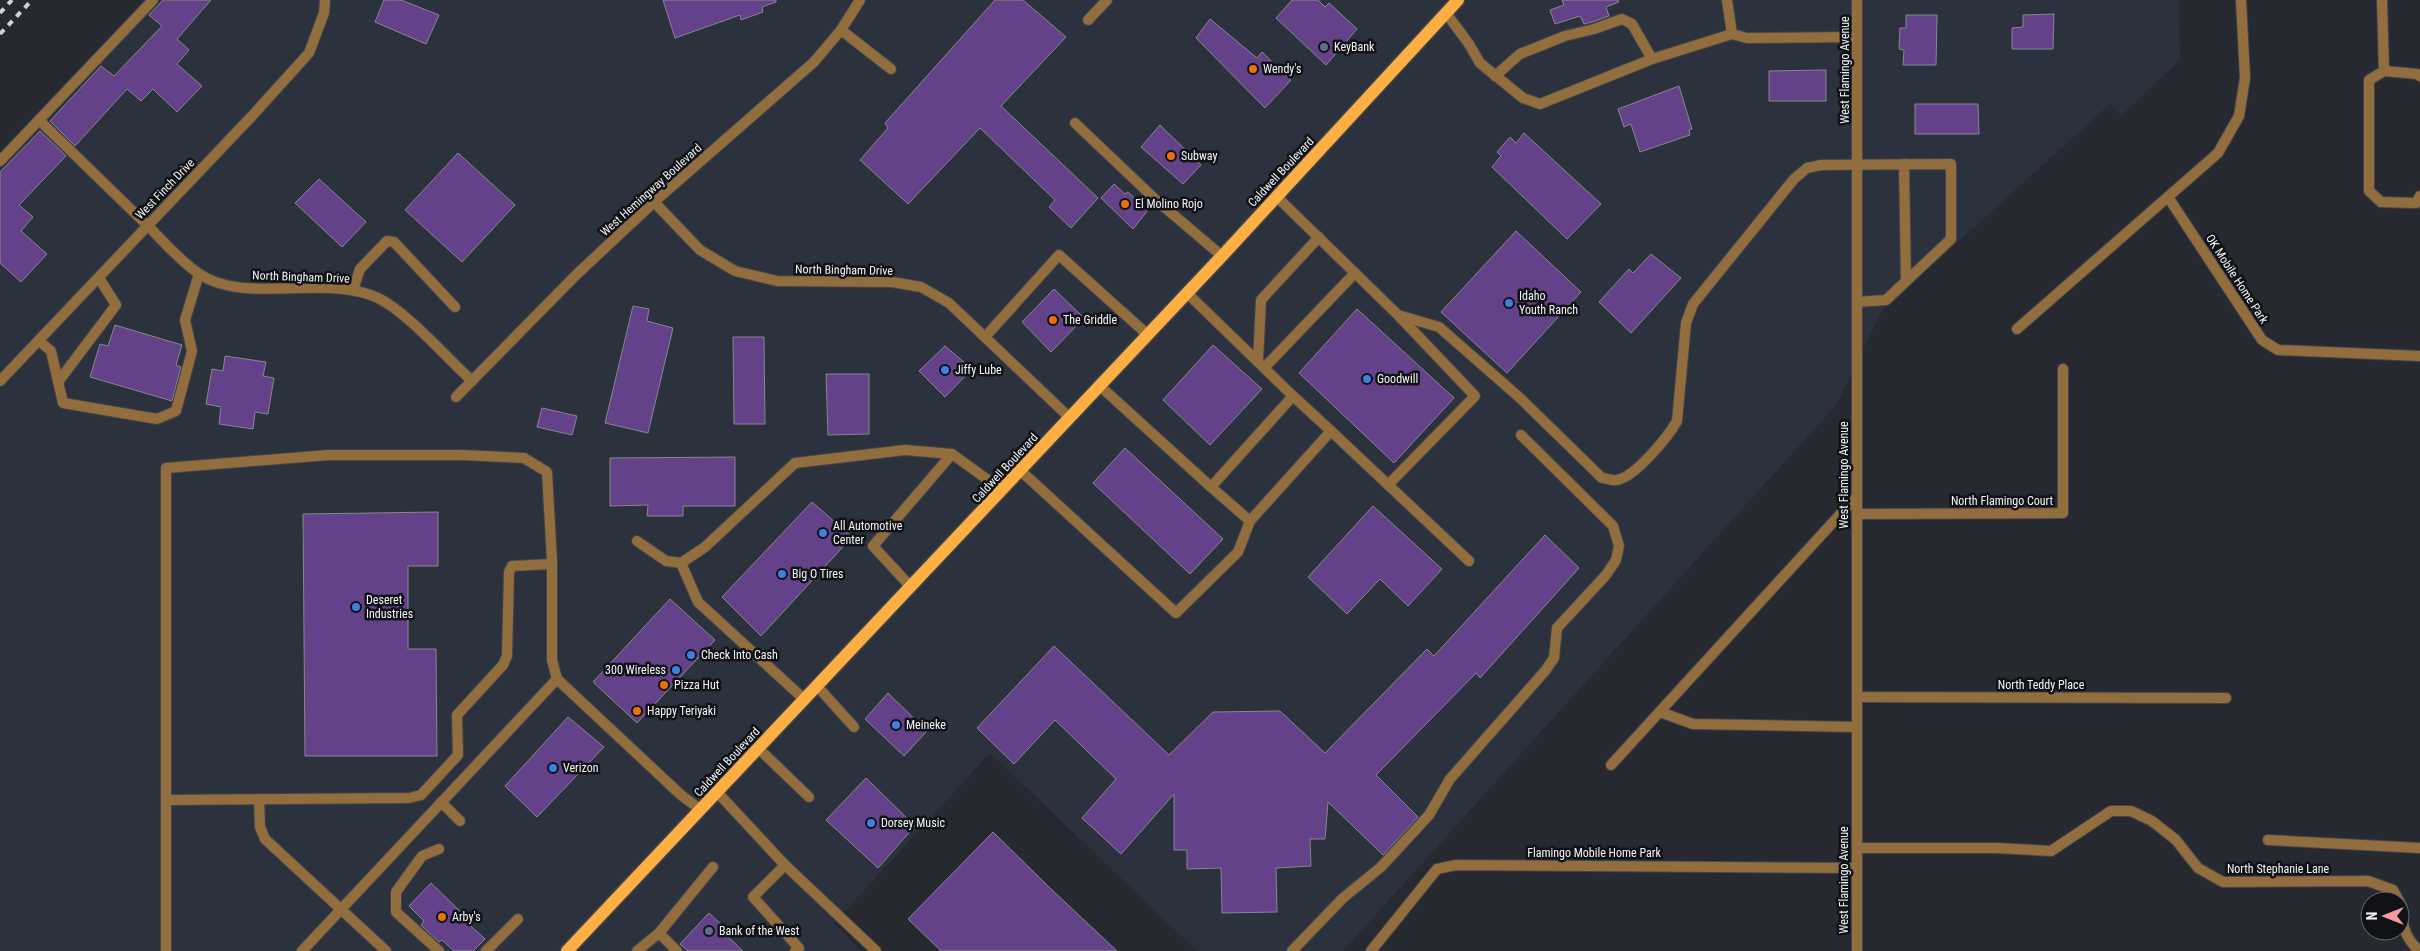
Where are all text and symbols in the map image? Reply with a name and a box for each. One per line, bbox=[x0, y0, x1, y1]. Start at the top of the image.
street label: West Flamingo Avenue bbox=[1838, 16, 1852, 124]
place label: KeyBank bbox=[1334, 40, 1375, 54]
marker: KeyBank bbox=[1318, 41, 1330, 53]
place label: Wendy's bbox=[1263, 62, 1302, 76]
marker: Wendy's bbox=[1247, 63, 1259, 75]
street label: Caldwell Boulevard bbox=[1245, 134, 1317, 210]
street label: West Hemingway Boulevard bbox=[598, 141, 704, 239]
place label: Subway bbox=[1181, 149, 1217, 163]
marker: Subway bbox=[1165, 150, 1177, 162]
street label: West Finch Drive bbox=[133, 156, 198, 222]
place label: El Molino Rojo bbox=[1135, 197, 1203, 211]
marker: El Molino Rojo bbox=[1119, 198, 1131, 210]
street label: OK Mobile Home Park bbox=[2203, 232, 2271, 327]
street label: North Bingham Drive bbox=[795, 262, 893, 278]
street label: North Bingham Drive bbox=[252, 268, 350, 286]
place label: Idaho Youth Ranch bbox=[1519, 289, 1578, 317]
marker: Idaho Youth Ranch bbox=[1503, 297, 1515, 309]
place label: The Griddle bbox=[1063, 313, 1118, 327]
marker: The Griddle bbox=[1047, 314, 1059, 326]
place label: Jiffy Lube bbox=[955, 363, 1002, 377]
marker: Jiffy Lube bbox=[939, 364, 951, 376]
place label: Goodwill bbox=[1377, 372, 1418, 386]
marker: Goodwill bbox=[1361, 373, 1373, 385]
street label: West Flamingo Avenue bbox=[1837, 421, 1851, 529]
street label: Caldwell Boulevard bbox=[969, 430, 1041, 506]
street label: North Flamingo Court bbox=[1951, 494, 2054, 508]
place label: All Automotive Center bbox=[833, 519, 903, 547]
marker: All Automotive Center bbox=[817, 527, 829, 539]
place label: Big O Tires bbox=[792, 567, 843, 581]
marker: Big O Tires bbox=[776, 568, 788, 580]
place label: Deseret Industries bbox=[366, 593, 413, 621]
marker: Deseret Industries bbox=[350, 601, 362, 613]
place label: Check Into Cash bbox=[701, 648, 778, 662]
marker: Check Into Cash bbox=[685, 649, 697, 661]
place label: 300 Wireless bbox=[605, 663, 666, 677]
marker: 300 Wireless bbox=[670, 664, 682, 676]
place label: Pizza Hut bbox=[674, 678, 720, 692]
street label: North Teddy Place bbox=[1998, 678, 2085, 692]
marker: Pizza Hut bbox=[658, 679, 670, 691]
place label: Happy Teriyaki bbox=[647, 704, 716, 718]
marker: Happy Teriyaki bbox=[631, 705, 643, 717]
place label: Meineke bbox=[906, 718, 946, 732]
marker: Meineke bbox=[890, 719, 902, 731]
street label: Caldwell Boulevard bbox=[691, 724, 763, 800]
place label: Verizon bbox=[563, 761, 599, 775]
marker: Verizon bbox=[547, 762, 559, 774]
place label: Dorsey Music bbox=[881, 816, 945, 830]
marker: Dorsey Music bbox=[865, 817, 877, 829]
street label: West Flamingo Avenue bbox=[1837, 826, 1851, 934]
street label: Flamingo Mobile Home Park bbox=[1527, 846, 1661, 860]
street label: North Stephanie Lane bbox=[2227, 862, 2329, 876]
north arrow bbox=[2360, 891, 2410, 941]
place label: Arby's bbox=[452, 910, 481, 924]
marker: Arby's bbox=[436, 911, 448, 923]
text: N bbox=[2364, 912, 2380, 920]
place label: Bank of the West bbox=[719, 924, 800, 938]
marker: Bank of the West bbox=[703, 925, 715, 937]

